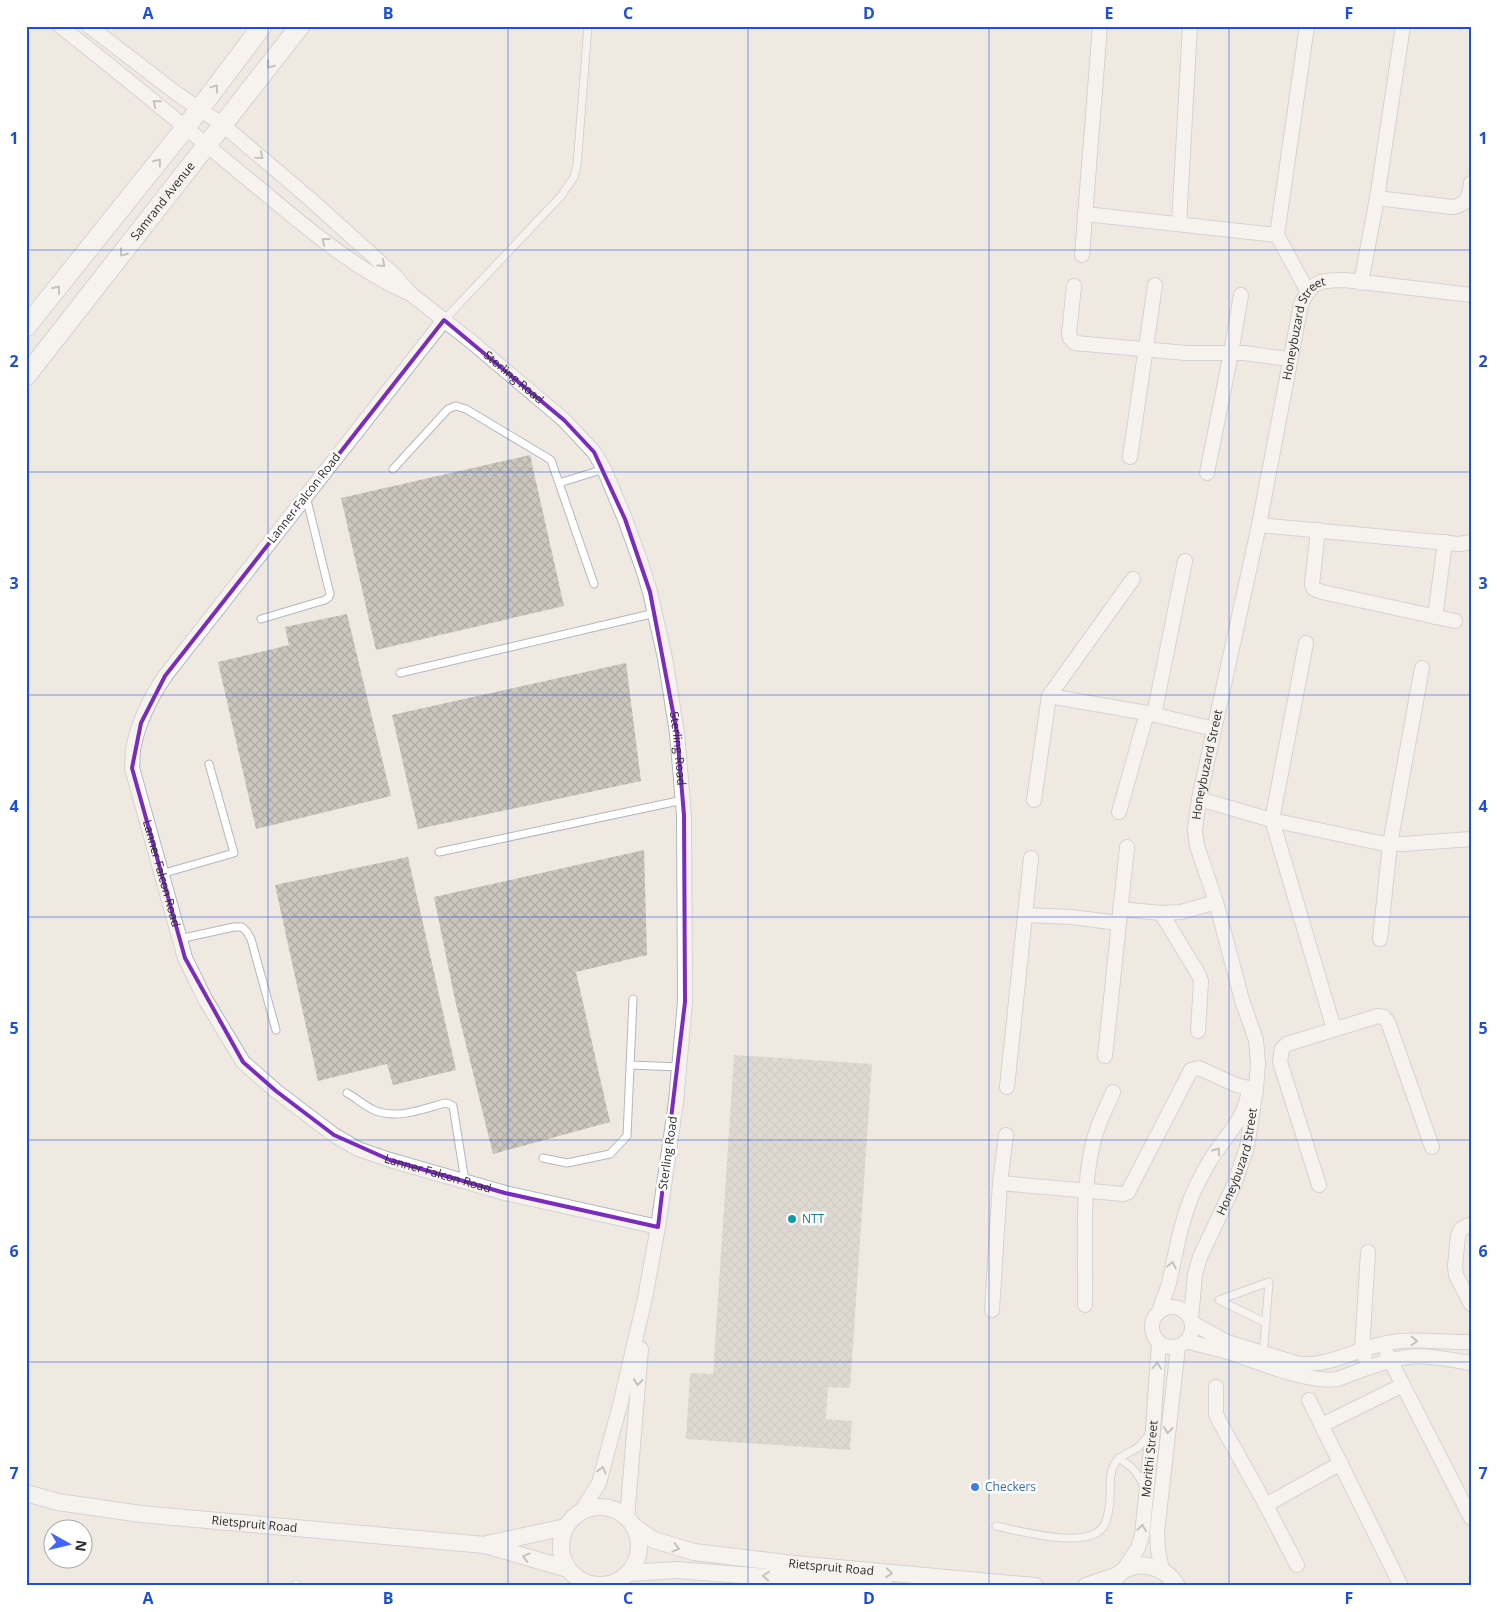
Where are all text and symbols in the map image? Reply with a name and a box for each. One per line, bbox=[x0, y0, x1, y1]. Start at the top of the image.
text: A bbox=[142, 2, 154, 24]
text: B bbox=[383, 2, 393, 24]
text: C bbox=[623, 2, 633, 24]
text: D bbox=[863, 2, 875, 24]
text: E bbox=[1105, 2, 1114, 24]
text: F bbox=[1345, 2, 1353, 24]
one-way arrow bbox=[267, 59, 276, 68]
one-way arrow bbox=[209, 84, 218, 94]
one-way arrow bbox=[153, 100, 162, 108]
text: 1 bbox=[9, 127, 19, 149]
text: 1 bbox=[1478, 127, 1488, 149]
one-way arrow bbox=[254, 151, 263, 159]
street label: Samrand Avenue bbox=[126, 158, 199, 244]
one-way arrow bbox=[152, 159, 160, 168]
one-way arrow bbox=[321, 238, 331, 247]
one-way arrow bbox=[120, 247, 129, 257]
one-way arrow bbox=[376, 258, 385, 267]
street label: Honeybuzard Street bbox=[1278, 272, 1327, 381]
one-way arrow bbox=[51, 286, 59, 295]
street label: Sterling Road bbox=[480, 347, 548, 408]
text: 2 bbox=[9, 350, 19, 372]
text: 2 bbox=[1478, 350, 1488, 372]
street label: Lanner Falcon Road bbox=[263, 449, 344, 546]
text: 3 bbox=[9, 572, 19, 594]
text: 3 bbox=[1478, 572, 1488, 594]
street label: Honeybuzard Street bbox=[1187, 708, 1226, 821]
street label: Sterling Road bbox=[666, 710, 690, 786]
text: 4 bbox=[9, 795, 19, 817]
text: 4 bbox=[1478, 795, 1488, 817]
street label: Lanner Falcon Road bbox=[139, 818, 185, 929]
text: 5 bbox=[9, 1017, 19, 1039]
text: 5 bbox=[1478, 1017, 1488, 1039]
street label: Honeybuzard Street bbox=[1212, 1107, 1261, 1218]
street label: Sterling Road bbox=[654, 1115, 681, 1191]
one-way arrow bbox=[1211, 1147, 1220, 1156]
street label: Lanner Falcon Road bbox=[382, 1150, 493, 1197]
place label: NTT bbox=[802, 1210, 825, 1227]
marker: NTT bbox=[786, 1213, 798, 1225]
text: 6 bbox=[9, 1240, 19, 1262]
text: 6 bbox=[1478, 1240, 1488, 1262]
one-way arrow bbox=[1166, 1260, 1177, 1269]
one-way arrow bbox=[1411, 1335, 1419, 1346]
one-way arrow bbox=[1152, 1362, 1163, 1370]
one-way arrow bbox=[633, 1378, 644, 1386]
street label: Morithi Street bbox=[1137, 1420, 1162, 1498]
one-way arrow bbox=[1163, 1426, 1174, 1434]
text: 7 bbox=[9, 1462, 19, 1484]
text: 7 bbox=[1478, 1462, 1488, 1484]
one-way arrow bbox=[597, 1466, 607, 1474]
place label: Checkers bbox=[985, 1478, 1036, 1495]
marker: Checkers bbox=[969, 1481, 981, 1493]
street label: Rietspruit Road bbox=[211, 1511, 298, 1536]
north arrow bbox=[42, 1520, 92, 1570]
one-way arrow bbox=[1137, 1524, 1147, 1532]
text: N bbox=[71, 1539, 92, 1553]
one-way arrow bbox=[672, 1542, 680, 1552]
one-way arrow bbox=[523, 1552, 531, 1562]
street label: Rietspruit Road bbox=[787, 1554, 875, 1579]
one-way arrow bbox=[886, 1567, 894, 1578]
one-way arrow bbox=[762, 1570, 770, 1581]
text: A bbox=[142, 1587, 154, 1609]
text: B bbox=[383, 1587, 393, 1609]
text: C bbox=[623, 1587, 633, 1609]
text: D bbox=[863, 1587, 875, 1609]
text: E bbox=[1105, 1587, 1114, 1609]
text: F bbox=[1345, 1587, 1353, 1609]

